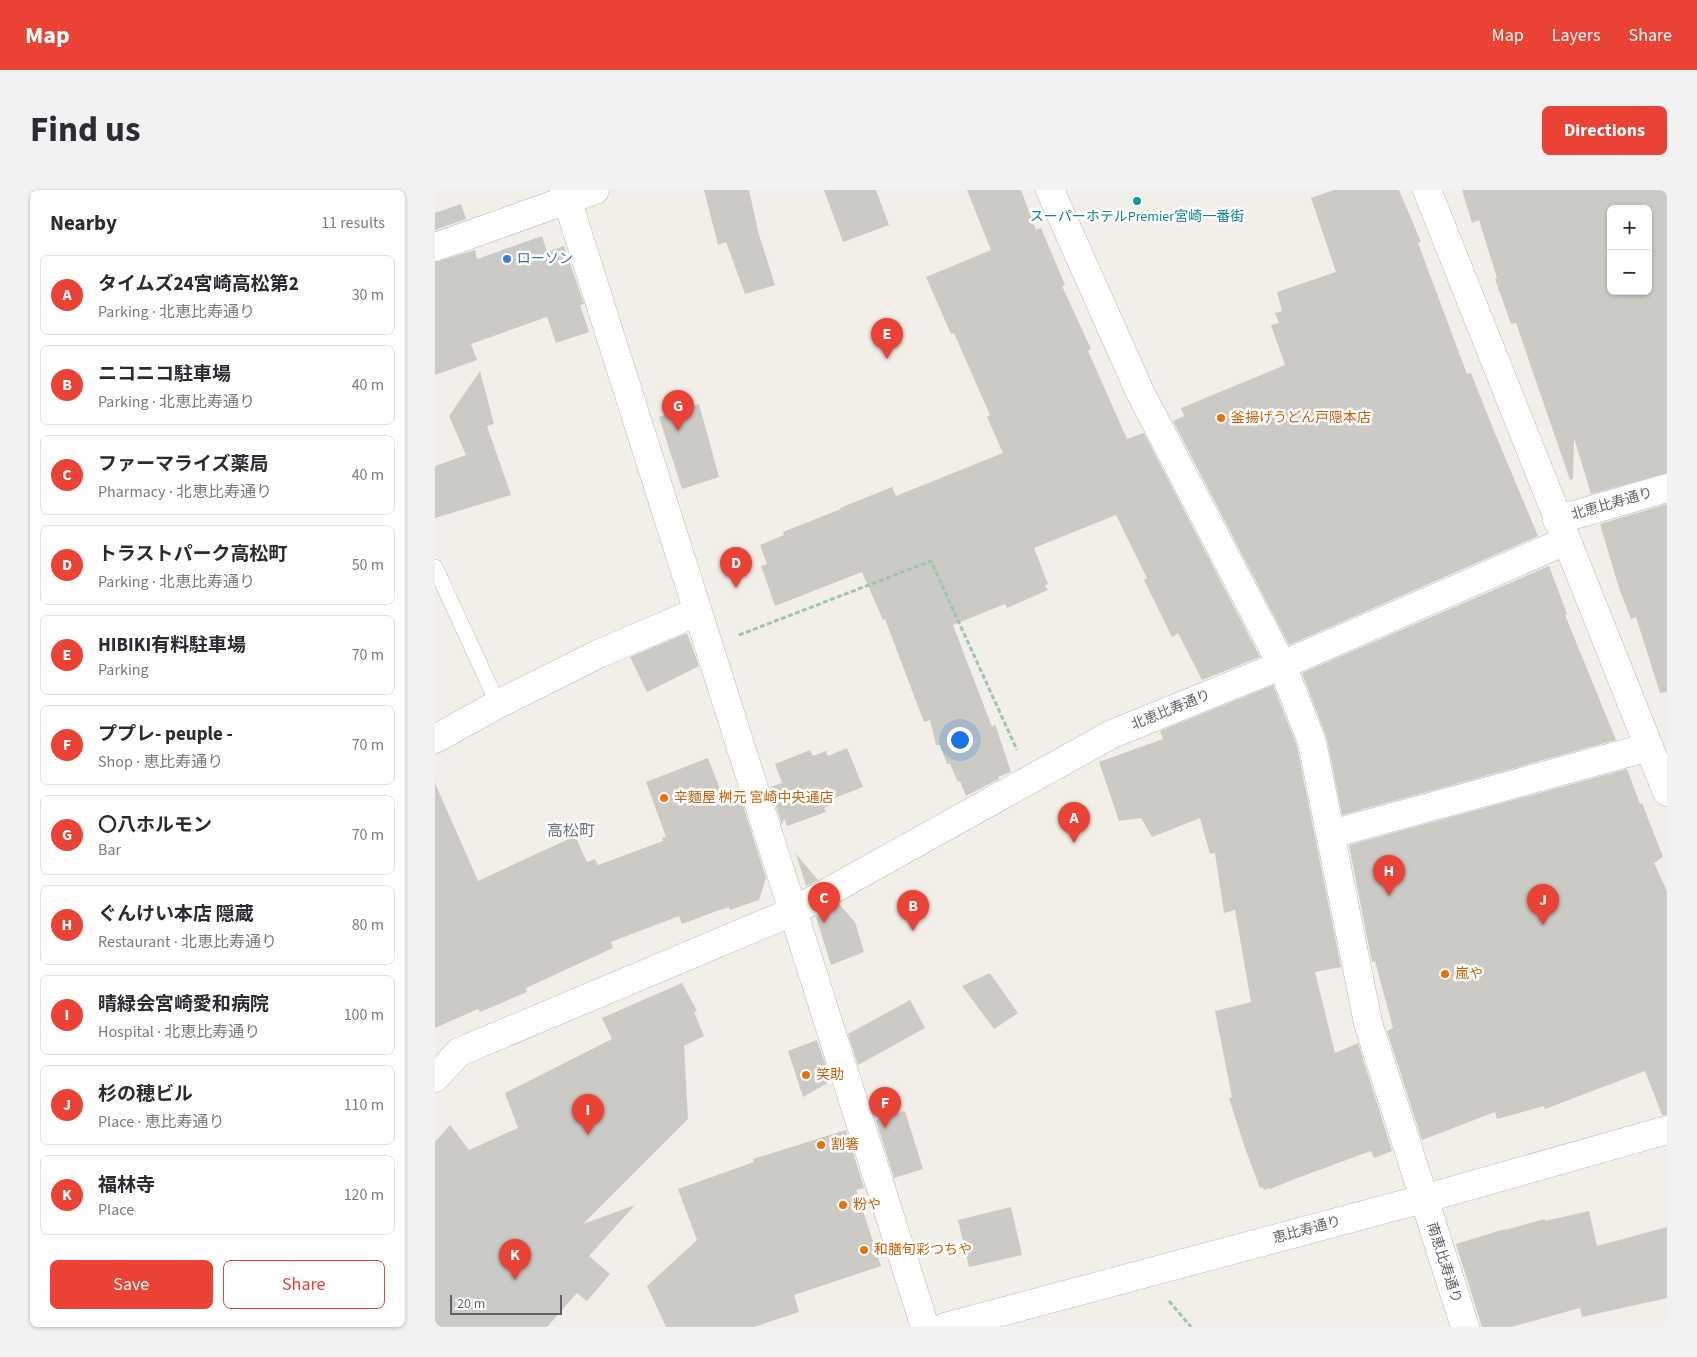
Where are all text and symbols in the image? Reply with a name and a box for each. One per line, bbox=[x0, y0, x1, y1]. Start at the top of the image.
text: Map bbox=[25, 18, 70, 53]
text: Map bbox=[1492, 23, 1524, 48]
text: Layers bbox=[1552, 23, 1601, 48]
text: Share bbox=[1629, 23, 1672, 48]
text: Find us bbox=[30, 105, 140, 155]
button: Directions bbox=[1542, 106, 1667, 155]
marker: スーパーホテルPremier宮崎一番街 bbox=[1131, 195, 1143, 207]
map controls bbox=[1607, 205, 1652, 295]
button: + bbox=[1607, 205, 1652, 250]
place label: スーパーホテルPremier宮崎一番街 bbox=[1030, 207, 1244, 227]
text: Nearby bbox=[50, 208, 117, 238]
text: 11 results bbox=[321, 212, 385, 234]
place label: ローソン bbox=[517, 249, 573, 269]
button: − bbox=[1607, 250, 1652, 295]
marker: ローソン bbox=[501, 253, 513, 265]
text: タイムズ24宮崎高松第2 bbox=[98, 271, 299, 298]
text: A bbox=[62, 284, 72, 306]
text: 30 m bbox=[352, 284, 384, 306]
text: Parking · 北恵比寿通り bbox=[98, 301, 255, 323]
pin: E bbox=[871, 318, 903, 359]
text: ニコニコ駐車場 bbox=[98, 361, 231, 388]
text: B bbox=[62, 374, 72, 396]
text: 40 m bbox=[352, 374, 384, 396]
pin: G bbox=[662, 390, 694, 431]
text: Parking · 北恵比寿通り bbox=[98, 391, 255, 413]
place label: 釜揚げうどん戸隠本店 bbox=[1231, 408, 1371, 428]
marker: 釜揚げうどん戸隠本店 bbox=[1215, 412, 1227, 424]
text: ファーマライズ薬局 bbox=[98, 451, 268, 478]
text: C bbox=[62, 464, 72, 486]
text: 40 m bbox=[352, 464, 384, 486]
text: Pharmacy · 北恵比寿通り bbox=[98, 481, 272, 503]
street label: 北恵比寿通り bbox=[1569, 483, 1655, 525]
text: トラストパーク高松町 bbox=[98, 541, 288, 568]
pin: D bbox=[720, 547, 752, 588]
text: D bbox=[62, 554, 72, 576]
text: 50 m bbox=[352, 554, 384, 576]
text: Parking · 北恵比寿通り bbox=[98, 571, 255, 593]
text: HIBIKI有料駐車場 bbox=[98, 632, 246, 659]
text: E bbox=[63, 644, 71, 666]
text: 70 m bbox=[352, 644, 384, 666]
text: Parking bbox=[98, 659, 149, 681]
street label: 北恵比寿通り bbox=[1128, 685, 1214, 735]
text: ププレ- peuple - bbox=[98, 721, 233, 748]
your location bbox=[947, 727, 973, 753]
text: F bbox=[63, 734, 71, 756]
text: 70 m bbox=[352, 734, 384, 756]
text: Shop · 恵比寿通り bbox=[98, 751, 223, 773]
place label: 辛麵屋 桝元 宮崎中央通店 bbox=[674, 788, 834, 808]
marker: 辛麵屋 桝元 宮崎中央通店 bbox=[658, 792, 670, 804]
pin: A bbox=[1058, 802, 1090, 843]
text: 〇八ホルモン bbox=[98, 812, 212, 839]
district label: 高松町 bbox=[547, 820, 595, 842]
text: G bbox=[62, 824, 72, 846]
text: 70 m bbox=[352, 824, 384, 846]
text: Bar bbox=[98, 839, 121, 861]
pin: H bbox=[1373, 855, 1405, 896]
pin: C bbox=[808, 882, 840, 923]
pin: J bbox=[1527, 884, 1559, 925]
pin: B bbox=[897, 890, 929, 931]
text: ぐんけい本店 隠蔵 bbox=[98, 901, 254, 928]
text: H bbox=[62, 914, 72, 936]
text: 80 m bbox=[352, 914, 384, 936]
text: Restaurant · 北恵比寿通り bbox=[98, 931, 277, 953]
place label: 嵐や bbox=[1455, 964, 1483, 984]
marker: 嵐や bbox=[1439, 968, 1451, 980]
text: 晴緑会宮崎愛和病院 bbox=[98, 991, 269, 1018]
text: I bbox=[65, 1004, 69, 1026]
text: 100 m bbox=[344, 1004, 384, 1026]
text: Hospital · 北恵比寿通り bbox=[98, 1021, 260, 1043]
place label: 笑助 bbox=[816, 1065, 844, 1085]
marker: 笑助 bbox=[800, 1069, 812, 1081]
text: 杉の穂ビル bbox=[98, 1081, 193, 1108]
pin: F bbox=[869, 1087, 901, 1128]
text: J bbox=[63, 1094, 71, 1116]
text: 110 m bbox=[344, 1094, 384, 1116]
pin: I bbox=[572, 1094, 604, 1135]
text: Place · 恵比寿通り bbox=[98, 1111, 224, 1133]
place label: 割箸 bbox=[831, 1135, 859, 1155]
marker: 割箸 bbox=[815, 1139, 827, 1151]
text: 福林寺 bbox=[98, 1172, 155, 1199]
text: K bbox=[62, 1184, 72, 1206]
text: 120 m bbox=[344, 1184, 384, 1206]
place label: 粉や bbox=[853, 1195, 881, 1215]
text: Place bbox=[98, 1199, 134, 1221]
marker: 粉や bbox=[837, 1199, 849, 1211]
street label: 恵比寿通り bbox=[1271, 1211, 1343, 1249]
street label: 南恵比寿通り bbox=[1422, 1220, 1466, 1306]
pin: K bbox=[499, 1239, 531, 1280]
place label: 和膳旬彩つちや bbox=[874, 1240, 972, 1260]
marker: 和膳旬彩つちや bbox=[858, 1244, 870, 1256]
button: Save bbox=[50, 1260, 213, 1309]
button: Share bbox=[223, 1260, 385, 1309]
scale bar bbox=[450, 1292, 563, 1315]
text: 20 m bbox=[457, 1294, 485, 1314]

